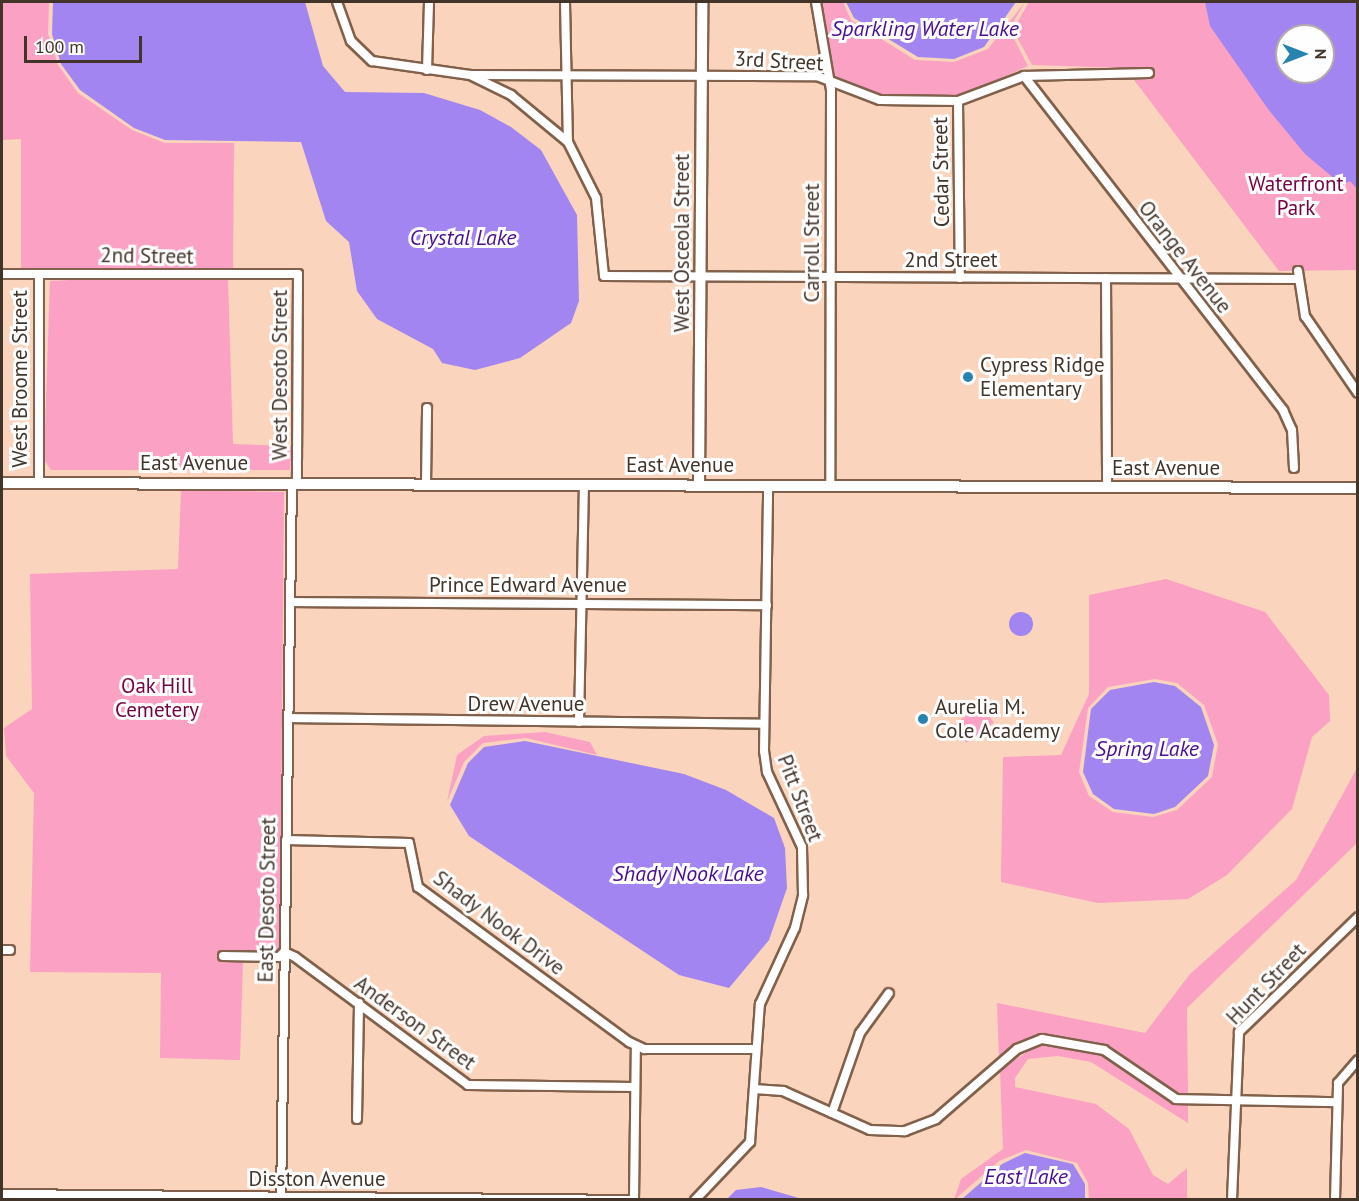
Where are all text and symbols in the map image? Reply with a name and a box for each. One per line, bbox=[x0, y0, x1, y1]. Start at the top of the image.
water label: Sparkling Water Lake bbox=[831, 16, 1019, 42]
scale bar bbox=[27, 24, 146, 62]
north arrow bbox=[1275, 24, 1335, 84]
text: 100 m bbox=[35, 35, 84, 58]
street label: 3rd Street bbox=[734, 46, 824, 76]
text: N bbox=[1311, 49, 1331, 59]
street label: Cedar Street bbox=[927, 117, 955, 227]
street label: West Osceola Street bbox=[669, 154, 695, 332]
park label: Waterfront Park bbox=[1248, 171, 1344, 221]
street label: Carroll Street bbox=[799, 183, 825, 303]
street label: Orange Avenue bbox=[1133, 195, 1237, 319]
water label: Crystal Lake bbox=[410, 225, 516, 251]
street label: 2nd Street bbox=[100, 243, 194, 269]
street label: 2nd Street bbox=[904, 247, 998, 273]
street label: West Broome Street bbox=[7, 290, 33, 468]
street label: West Desoto Street bbox=[267, 290, 293, 460]
place label: Cypress Ridge Elementary bbox=[980, 352, 1105, 402]
marker: Cypress Ridge Elementary bbox=[961, 370, 975, 384]
street label: East Avenue bbox=[140, 450, 248, 476]
street label: East Avenue bbox=[626, 452, 734, 478]
street label: East Avenue bbox=[1112, 455, 1220, 481]
street label: Prince Edward Avenue bbox=[429, 572, 627, 598]
park label: Oak Hill Cemetery bbox=[115, 673, 199, 723]
street label: Drew Avenue bbox=[467, 691, 585, 717]
place label: Aurelia M. Cole Academy bbox=[935, 694, 1061, 744]
marker: Aurelia M. Cole Academy bbox=[916, 712, 930, 726]
water label: Spring Lake bbox=[1095, 736, 1199, 762]
street label: Pitt Street bbox=[772, 751, 828, 845]
street label: East Desoto Street bbox=[253, 817, 281, 983]
water label: Shady Nook Lake bbox=[612, 861, 764, 887]
street label: Shady Nook Drive bbox=[428, 865, 570, 981]
street label: Hunt Street bbox=[1221, 938, 1311, 1030]
street label: Anderson Street bbox=[349, 971, 481, 1075]
water label: East Lake bbox=[984, 1164, 1068, 1190]
street label: Disston Avenue bbox=[248, 1166, 386, 1192]

